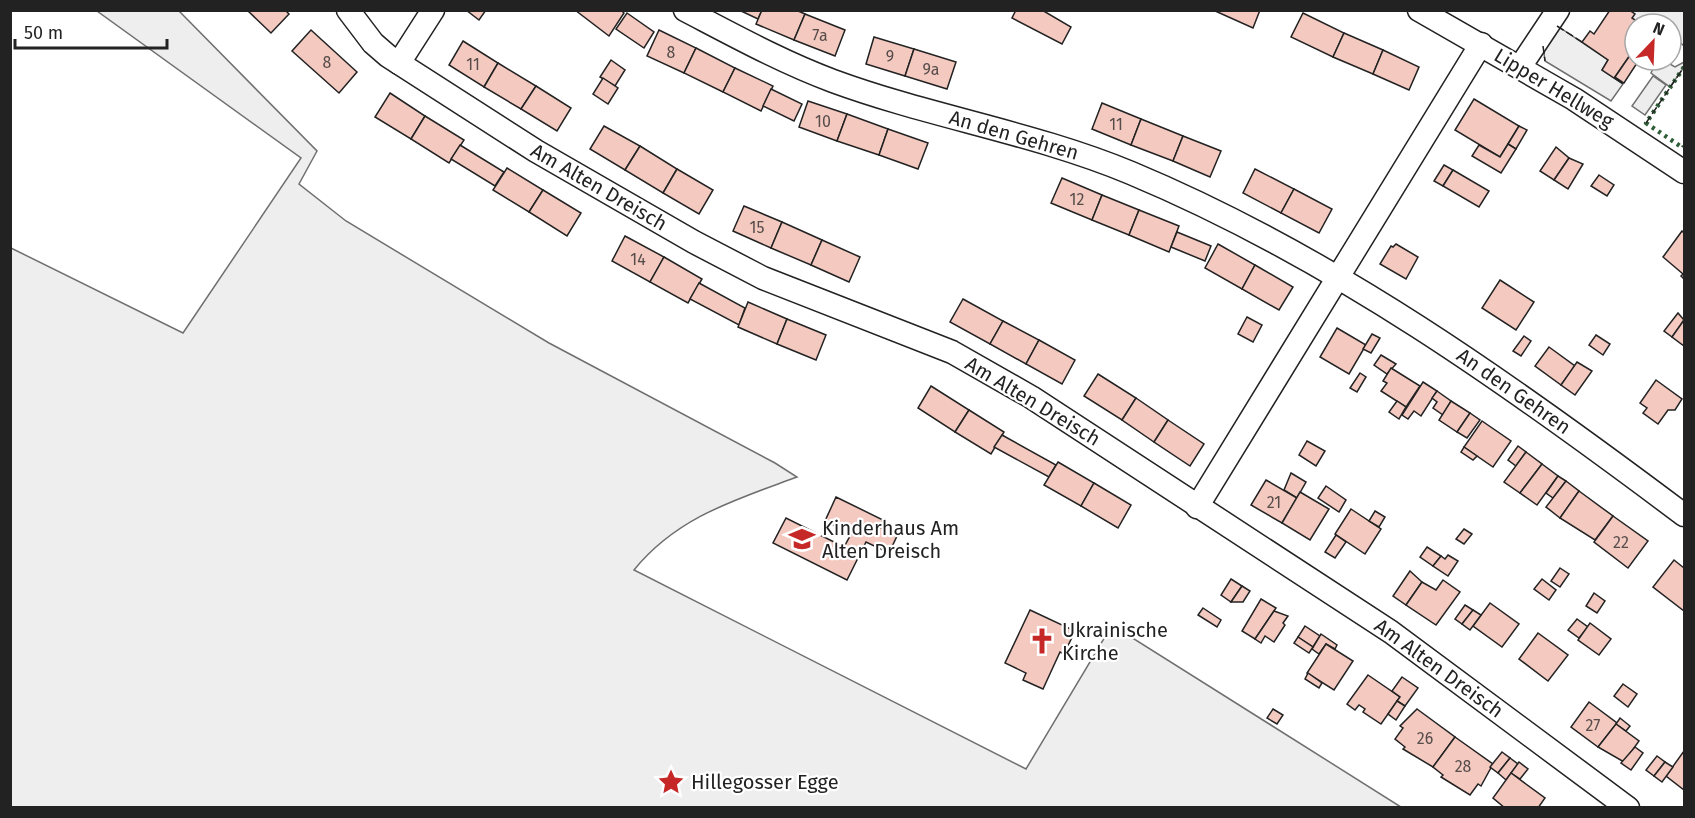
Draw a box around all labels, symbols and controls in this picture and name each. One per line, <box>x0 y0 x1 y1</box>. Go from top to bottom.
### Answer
scale bar <box>15 12 166 50</box>
north arrow <box>1623 12 1683 72</box>
text: N <box>1650 18 1667 39</box>
text: 50 m <box>24 22 63 44</box>
house number: 7a <box>812 26 828 45</box>
house number: 8 <box>667 43 676 62</box>
street label: Lipper Hellweg <box>1490 43 1619 133</box>
house number: 9 <box>886 47 894 66</box>
house number: 8 <box>323 53 332 72</box>
house number: 11 <box>466 55 480 74</box>
house number: 9a <box>923 60 939 79</box>
street label: An den Gehren <box>947 105 1081 165</box>
house number: 10 <box>815 112 831 131</box>
house number: 11 <box>1109 115 1123 134</box>
street label: Am Alten Dreisch <box>527 138 671 236</box>
house number: 12 <box>1070 190 1084 209</box>
house number: 15 <box>750 218 764 237</box>
house number: 14 <box>630 250 646 269</box>
street label: An den Gehren <box>1453 343 1575 439</box>
street label: Am Alten Dreisch <box>961 351 1105 451</box>
house number: 21 <box>1267 493 1281 512</box>
place label: Kinderhaus Am Alten Dreisch <box>822 516 959 563</box>
school or university icon: Kinderhaus Am Alten Dreisch <box>787 524 817 554</box>
house number: 22 <box>1613 533 1629 552</box>
street label: Am Alten Dreisch <box>1370 613 1508 723</box>
place label: Ukrainische Kirche <box>1062 618 1168 665</box>
church icon: Ukrainische Kirche <box>1027 626 1057 656</box>
house number: 27 <box>1586 716 1600 735</box>
house number: 26 <box>1417 729 1433 748</box>
house number: 28 <box>1455 757 1472 776</box>
place icon: Hillegosser Egge <box>656 767 686 797</box>
place label: Hillegosser Egge <box>691 770 839 794</box>

